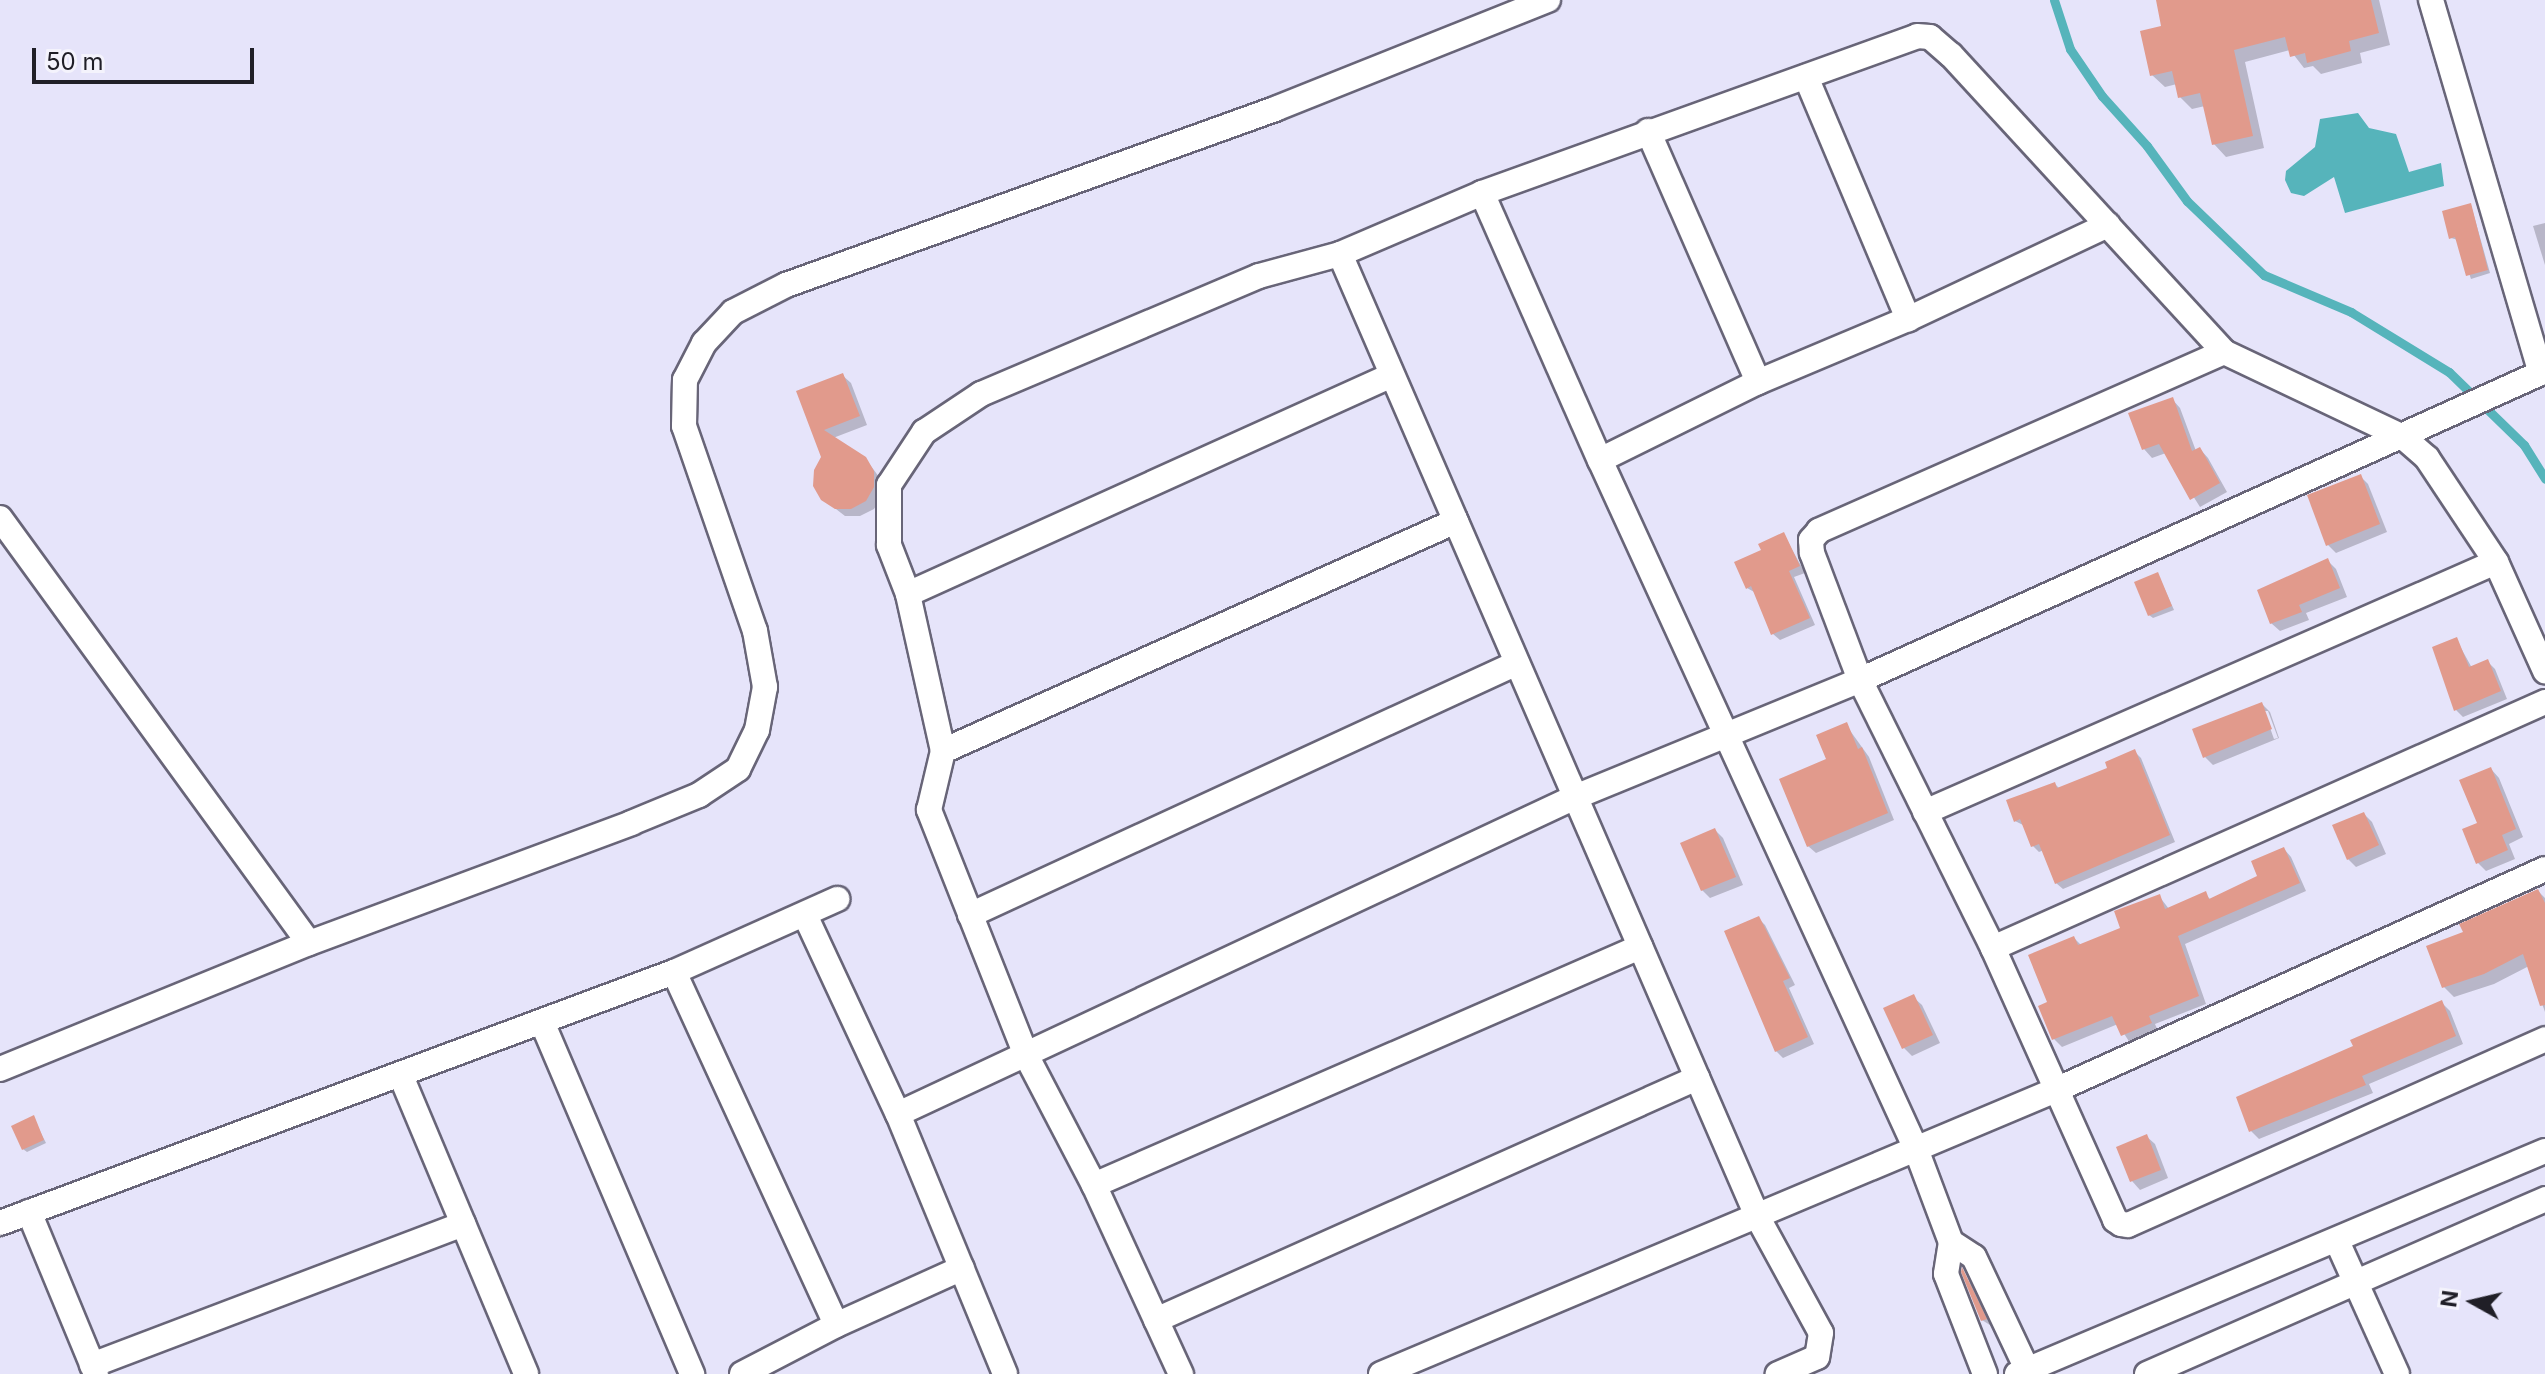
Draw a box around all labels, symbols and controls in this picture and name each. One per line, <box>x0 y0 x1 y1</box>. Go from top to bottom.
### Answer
scale bar <box>36 32 258 82</box>
text: 50 m <box>46 47 104 76</box>
north arrow <box>2433 1262 2513 1342</box>
text: N <box>2435 1289 2463 1309</box>

